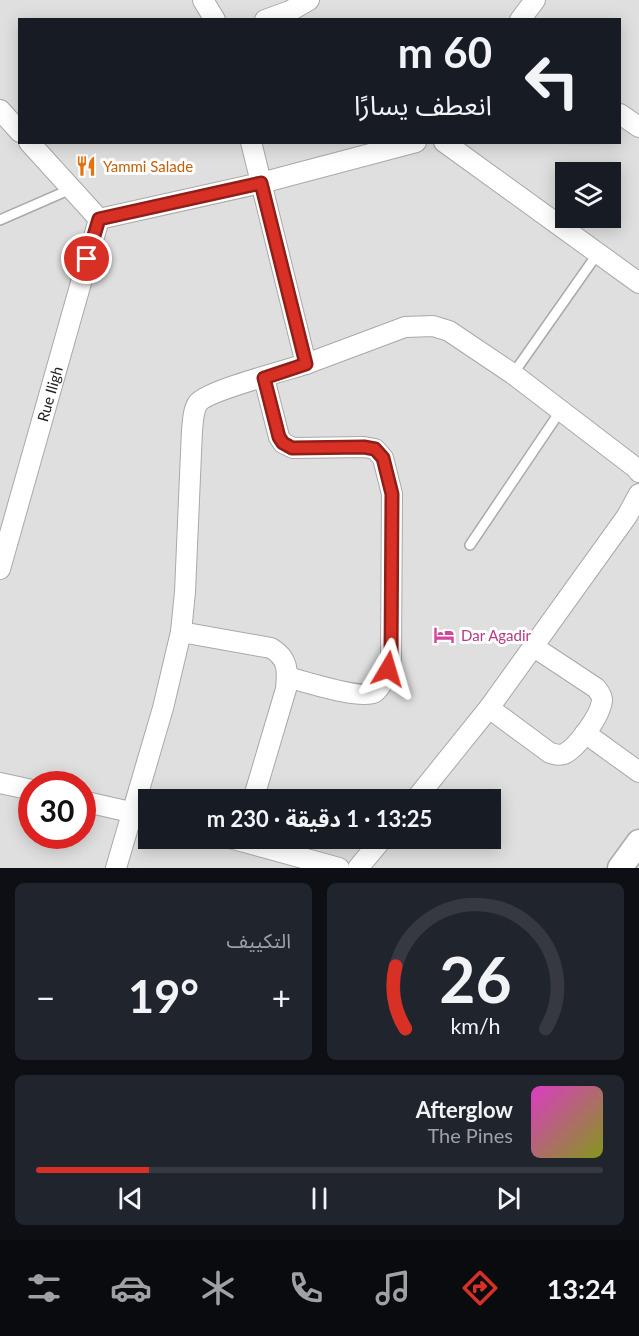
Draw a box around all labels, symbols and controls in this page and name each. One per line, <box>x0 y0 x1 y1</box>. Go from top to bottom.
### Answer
text: 60 m <box>398 27 492 77</box>
icon: left <box>513 42 591 120</box>
text: انعطف يسارًا <box>354 88 492 121</box>
restaurant icon: Yammi Salade <box>74 154 98 178</box>
place label: Yammi Salade <box>103 157 193 175</box>
map controls <box>555 162 621 228</box>
button: layers <box>555 162 621 228</box>
pin <box>61 233 112 284</box>
icon: arrive <box>70 242 103 275</box>
street label: Rue Iligh <box>33 364 66 424</box>
hotel icon: Dar Agadir <box>432 623 456 647</box>
place label: Dar Agadir <box>461 626 532 644</box>
position arrow <box>356 637 420 701</box>
speed limit sign: 30 <box>18 771 96 849</box>
text: 13:25 · 1 دقيقة · 230 m <box>207 805 432 832</box>
text: التكييف <box>227 928 291 952</box>
text: 26 <box>439 941 512 1016</box>
text: 19° <box>128 969 199 1023</box>
text: − <box>36 977 55 1017</box>
text: + <box>272 977 291 1017</box>
text: km/h <box>450 1013 501 1039</box>
text: Afterglow <box>416 1096 513 1123</box>
text: The Pines <box>427 1123 513 1147</box>
icon: previous <box>114 1182 147 1215</box>
icon: pause <box>303 1182 336 1215</box>
icon: next <box>492 1182 525 1215</box>
icon: filters <box>23 1267 65 1309</box>
icon: car <box>110 1267 152 1309</box>
icon: climate <box>197 1267 239 1309</box>
icon: phone <box>285 1267 327 1309</box>
icon: music <box>372 1267 414 1309</box>
icon: directions <box>459 1267 501 1309</box>
text: 13:24 <box>547 1272 616 1305</box>

